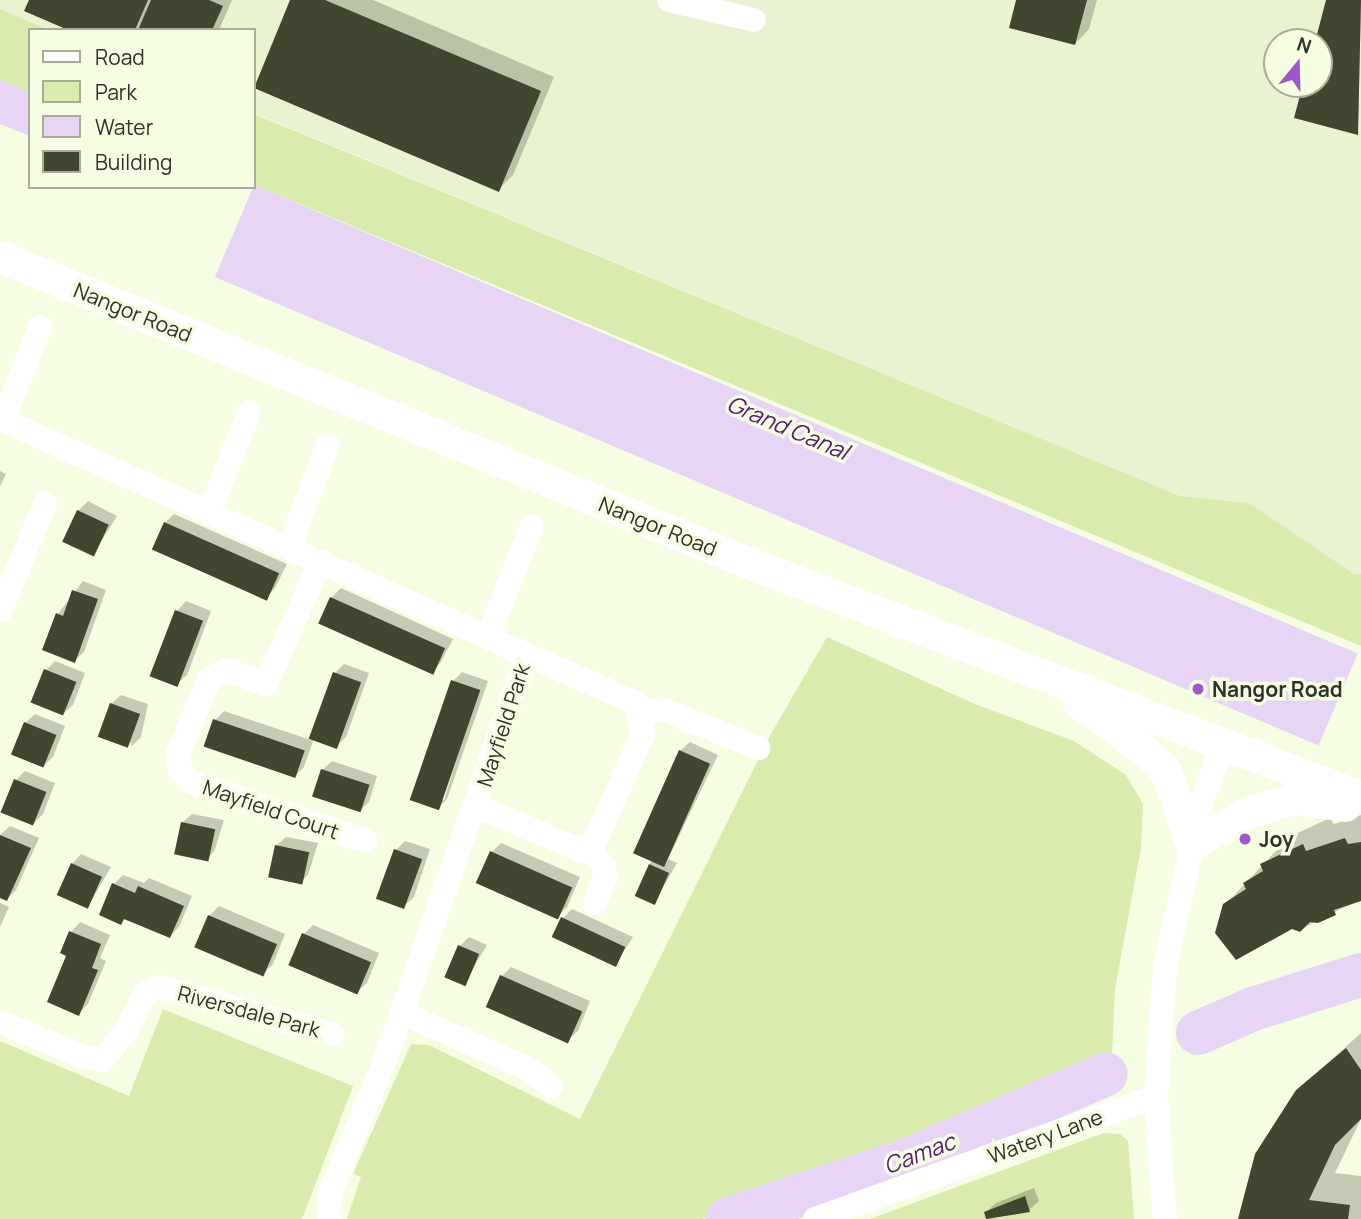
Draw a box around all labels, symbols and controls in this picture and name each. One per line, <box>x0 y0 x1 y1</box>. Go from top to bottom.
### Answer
legend <box>28 28 256 189</box>
north arrow <box>1263 28 1333 98</box>
text: N <box>1293 31 1315 60</box>
text: Road <box>95 43 145 71</box>
text: Park <box>95 78 137 106</box>
text: Water <box>95 113 153 141</box>
text: Building <box>95 148 172 176</box>
street label: Nangor Road <box>70 277 196 347</box>
water label: Grand Canal <box>723 389 853 465</box>
street label: Nangor Road <box>595 491 721 561</box>
street label: Mayfield Park <box>471 660 535 790</box>
place label: Nangor Road <box>1212 676 1343 702</box>
marker: Nangor Road <box>1190 681 1206 697</box>
street label: Mayfield Court <box>200 774 342 844</box>
place label: Joy <box>1259 826 1294 852</box>
marker: Joy <box>1237 831 1253 847</box>
street label: Riversdale Park <box>175 980 323 1042</box>
street label: Watery Lane <box>984 1104 1106 1168</box>
water label: Camac <box>879 1127 959 1179</box>

